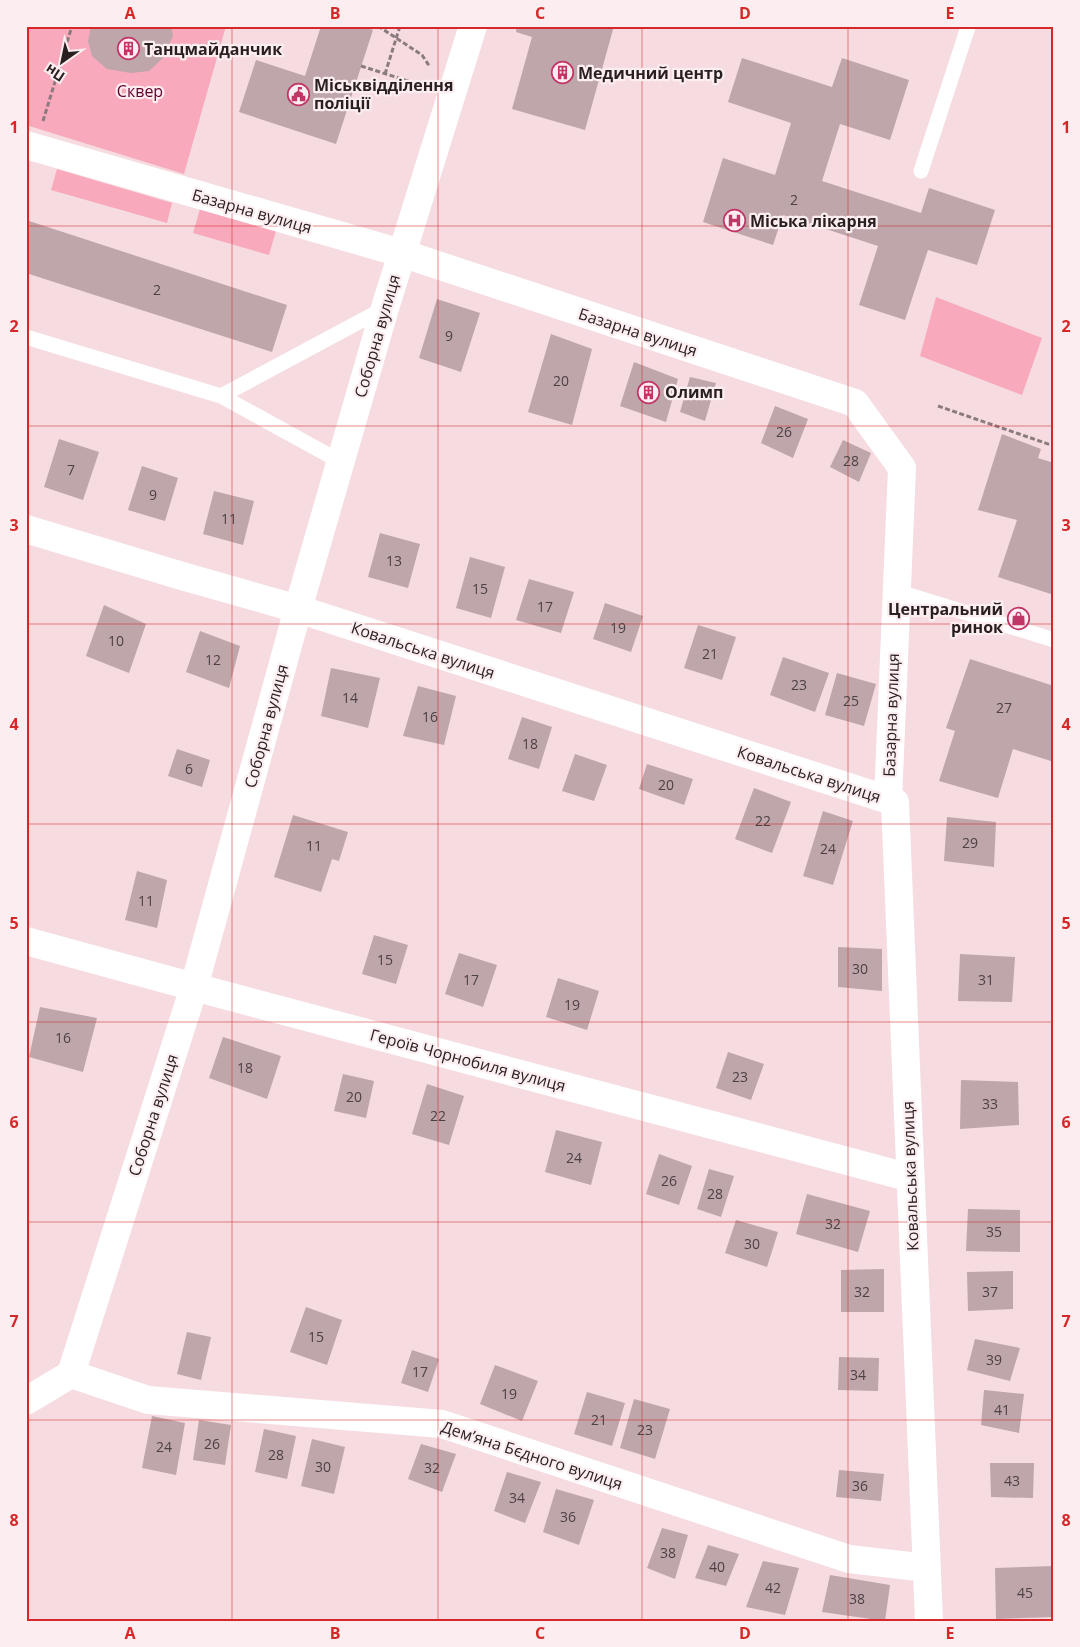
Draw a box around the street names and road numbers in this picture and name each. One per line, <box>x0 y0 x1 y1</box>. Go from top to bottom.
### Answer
street label: Базарна вулиця <box>190 183 314 239</box>
street label: Соборна вулиця <box>349 272 405 400</box>
street label: Базарна вулиця <box>576 302 700 362</box>
street label: Ковальська вулиця <box>348 616 498 684</box>
street label: Базарна вулиця <box>878 653 904 777</box>
street label: Соборна вулиця <box>239 662 293 790</box>
street label: Ковальська вулиця <box>734 740 884 808</box>
street label: Героїв Чорнобиля вулиця <box>368 1023 568 1097</box>
street label: Соборна вулиця <box>123 1051 183 1179</box>
street label: Ковальська вулиця <box>896 1101 924 1251</box>
street label: Дем’яна Бєдного вулиця <box>439 1415 625 1495</box>

